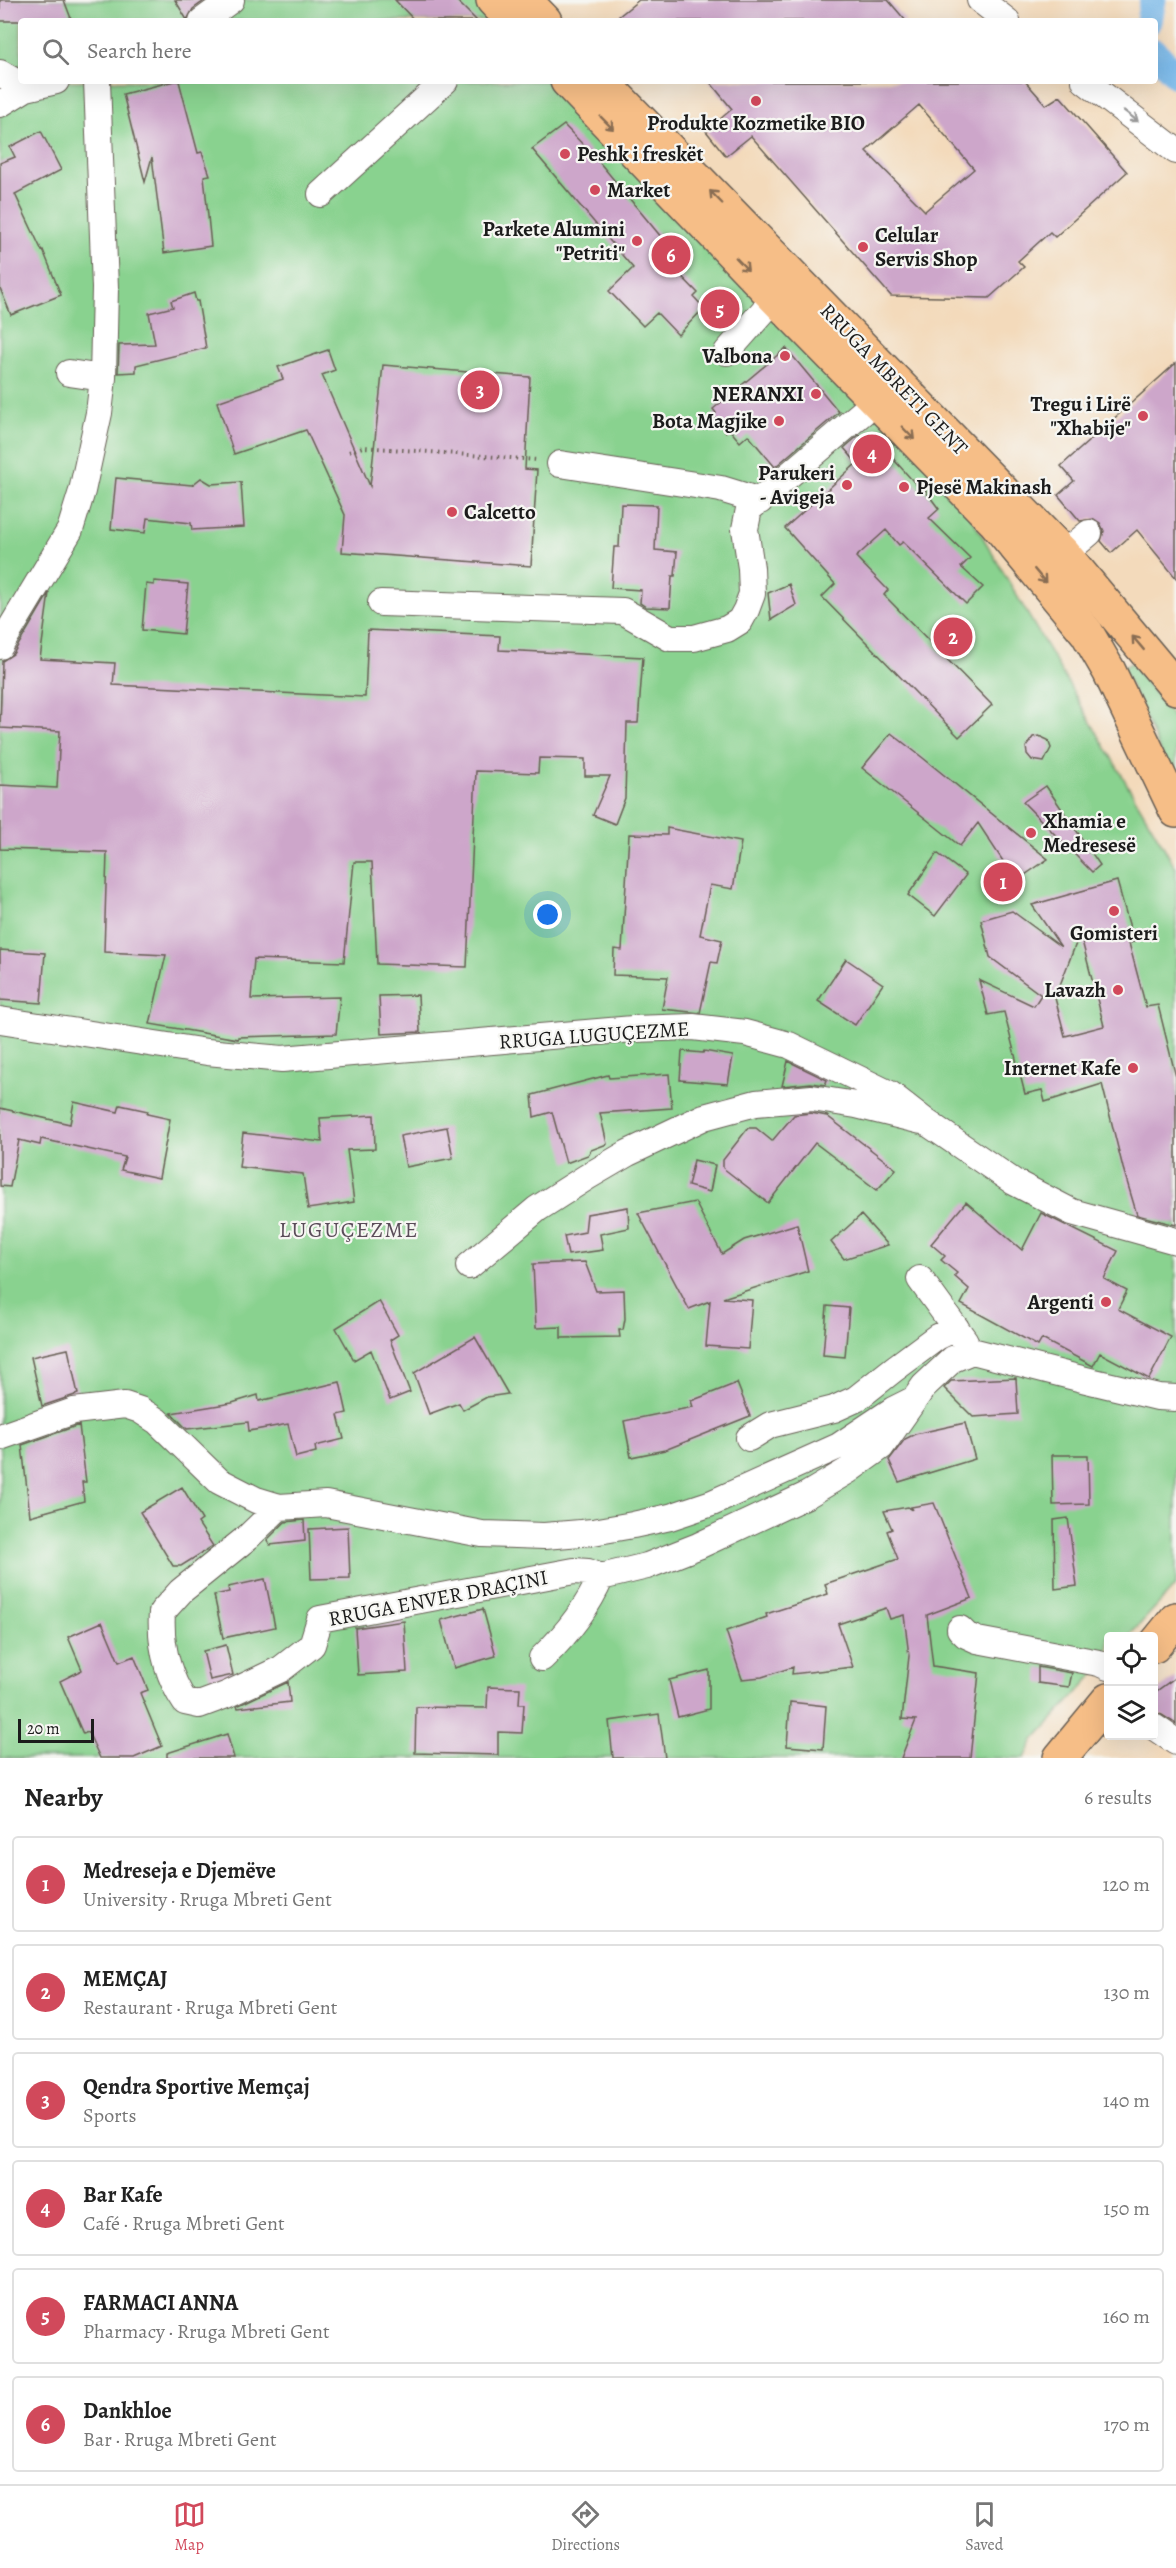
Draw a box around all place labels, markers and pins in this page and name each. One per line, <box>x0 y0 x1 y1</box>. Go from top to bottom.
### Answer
marker: Produkte Kozmetike BIO <box>749 94 763 108</box>
place label: Produkte Kozmetike BIO <box>647 109 865 137</box>
place label: Peshk i freskët <box>577 140 703 168</box>
marker: Peshk i freskët <box>558 147 572 161</box>
place label: Market <box>607 176 670 204</box>
marker: Market <box>588 183 602 197</box>
place label: Parkete Alumini "Petriti" <box>483 215 625 267</box>
place label: Celular Servis Shop <box>875 221 977 273</box>
pin: 6 <box>652 232 690 278</box>
marker: Parkete Alumini "Petriti" <box>630 234 644 248</box>
marker: Celular Servis Shop <box>856 240 870 254</box>
pin: 5 <box>700 286 740 332</box>
place label: Valbona <box>701 342 774 370</box>
marker: Valbona <box>778 349 792 363</box>
pin: 3 <box>460 368 500 412</box>
place label: NERANXI <box>712 380 804 408</box>
marker: NERANXI <box>809 387 823 401</box>
place label: Tregu i Lirë "Xhabije" <box>1030 390 1131 442</box>
place label: Bota Magjike <box>652 407 767 435</box>
marker: Tregu i Lirë "Xhabije" <box>1136 409 1150 423</box>
marker: Bota Magjike <box>772 414 786 428</box>
pin: 4 <box>852 432 892 476</box>
place label: Parukeri - Avigeja <box>758 459 836 511</box>
place label: Pjesë Makinash <box>916 473 1052 501</box>
marker: Parukeri - Avigeja <box>840 478 854 492</box>
marker: Pjesë Makinash <box>897 480 911 494</box>
place label: Calcetto <box>464 498 536 526</box>
marker: Calcetto <box>445 505 459 519</box>
pin: 2 <box>934 614 972 660</box>
place label: Xhamia e Medresesë <box>1043 807 1136 859</box>
marker: Xhamia e Medresesë <box>1024 826 1038 840</box>
pin: 1 <box>984 860 1022 904</box>
marker: Gomisteri <box>1107 904 1121 918</box>
place label: Gomisteri <box>1070 919 1158 947</box>
place label: Lavazh <box>1044 976 1106 1004</box>
marker: Lavazh <box>1111 983 1125 997</box>
place label: Internet Kafe <box>1004 1054 1121 1082</box>
marker: Internet Kafe <box>1126 1061 1140 1075</box>
place label: Argenti <box>1026 1288 1094 1316</box>
marker: Argenti <box>1099 1295 1113 1309</box>

